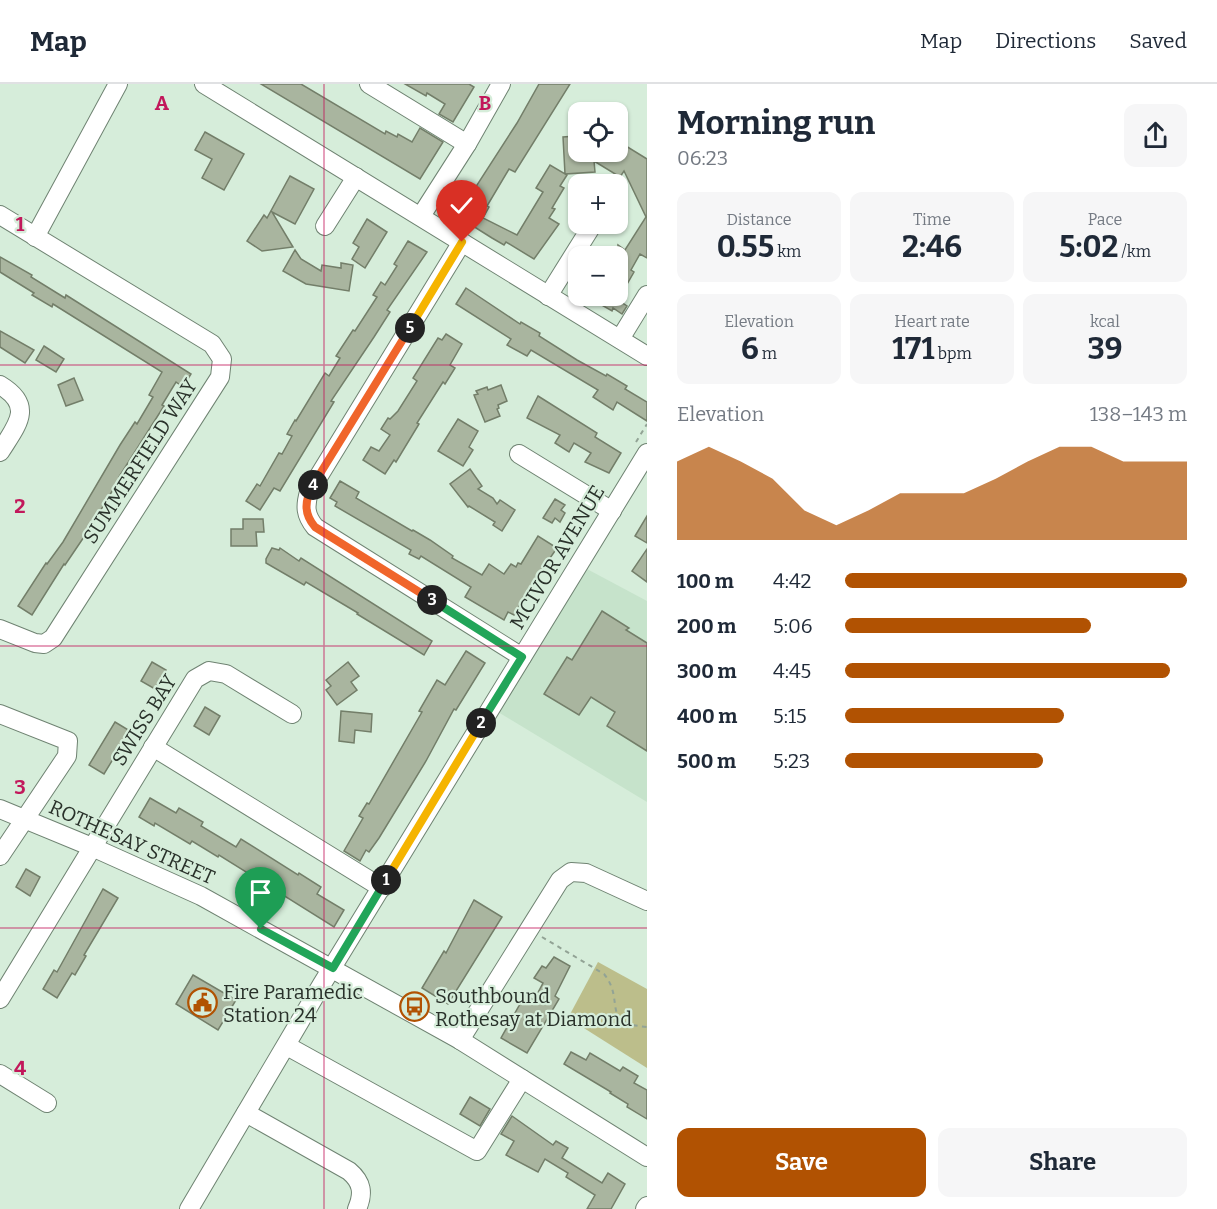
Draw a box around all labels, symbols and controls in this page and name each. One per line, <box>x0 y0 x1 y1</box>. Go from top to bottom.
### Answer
text: Map <box>30 25 87 58</box>
text: Map <box>920 28 962 54</box>
text: Directions <box>995 28 1096 54</box>
text: Saved <box>1129 28 1187 54</box>
text: A <box>155 91 170 115</box>
text: B <box>479 91 492 115</box>
map controls <box>568 102 628 306</box>
button: locate <box>568 102 628 162</box>
text: Morning run <box>677 103 875 143</box>
button: share <box>1124 104 1187 167</box>
text: 06:23 <box>677 146 728 170</box>
button: + <box>568 174 628 234</box>
pin <box>436 180 487 242</box>
icon: check <box>445 189 478 222</box>
text: Distance <box>727 210 791 229</box>
text: Time <box>913 210 951 229</box>
text: Pace <box>1088 210 1122 229</box>
text: 1 <box>16 212 25 236</box>
text: 0.55 <box>717 229 774 265</box>
text: 2:46 <box>902 229 962 265</box>
text: 5:02 <box>1059 229 1118 265</box>
text: km <box>774 242 801 261</box>
text: /km <box>1118 242 1151 261</box>
button: − <box>568 246 628 306</box>
text: Elevation <box>724 312 794 331</box>
text: Heart rate <box>894 312 970 331</box>
text: kcal <box>1090 312 1120 331</box>
pin: 5 <box>395 313 425 343</box>
text: 5 <box>406 318 414 337</box>
text: 6 <box>741 331 759 367</box>
text: 171 <box>892 331 934 367</box>
text: 39 <box>1087 331 1123 367</box>
text: m <box>759 344 777 363</box>
text: bpm <box>934 344 972 363</box>
street label: SUMMERFIELD WAY <box>78 374 202 548</box>
text: Elevation <box>677 402 764 426</box>
text: 138–143 m <box>1090 402 1187 426</box>
pin: 4 <box>298 470 328 500</box>
text: 4 <box>308 475 318 494</box>
street label: MCIVOR AVENUE <box>505 481 609 633</box>
text: 2 <box>14 494 26 518</box>
text: 100 m <box>677 569 734 593</box>
text: 4:42 <box>773 569 811 593</box>
pin: 3 <box>417 585 447 615</box>
text: 3 <box>427 590 437 609</box>
text: 200 m <box>677 614 736 638</box>
text: 5:06 <box>773 614 812 638</box>
text: 300 m <box>677 659 737 683</box>
text: 4:45 <box>773 659 811 683</box>
street label: SWISS BAY <box>107 670 182 770</box>
text: 400 m <box>677 704 737 728</box>
text: 5:15 <box>773 704 807 728</box>
pin: 2 <box>466 708 496 738</box>
text: 2 <box>476 713 486 732</box>
text: 500 m <box>677 749 736 773</box>
text: 5:23 <box>773 749 810 773</box>
text: 3 <box>14 775 26 799</box>
street label: ROTHESAY STREET <box>45 795 219 889</box>
pin: 1 <box>371 865 401 895</box>
pin <box>235 867 286 929</box>
text: 1 <box>383 870 389 889</box>
icon: arrive <box>244 876 277 909</box>
place label: Fire Paramedic Station 24 <box>223 980 363 1027</box>
place label: Southbound Rothesay at Diamond <box>435 984 632 1031</box>
public building icon: Fire Paramedic Station 24 <box>186 987 218 1019</box>
bus stop icon: Southbound Rothesay at Diamond <box>398 991 430 1023</box>
text: 4 <box>14 1056 26 1080</box>
button: Save <box>677 1128 926 1197</box>
button: Share <box>938 1128 1187 1197</box>

